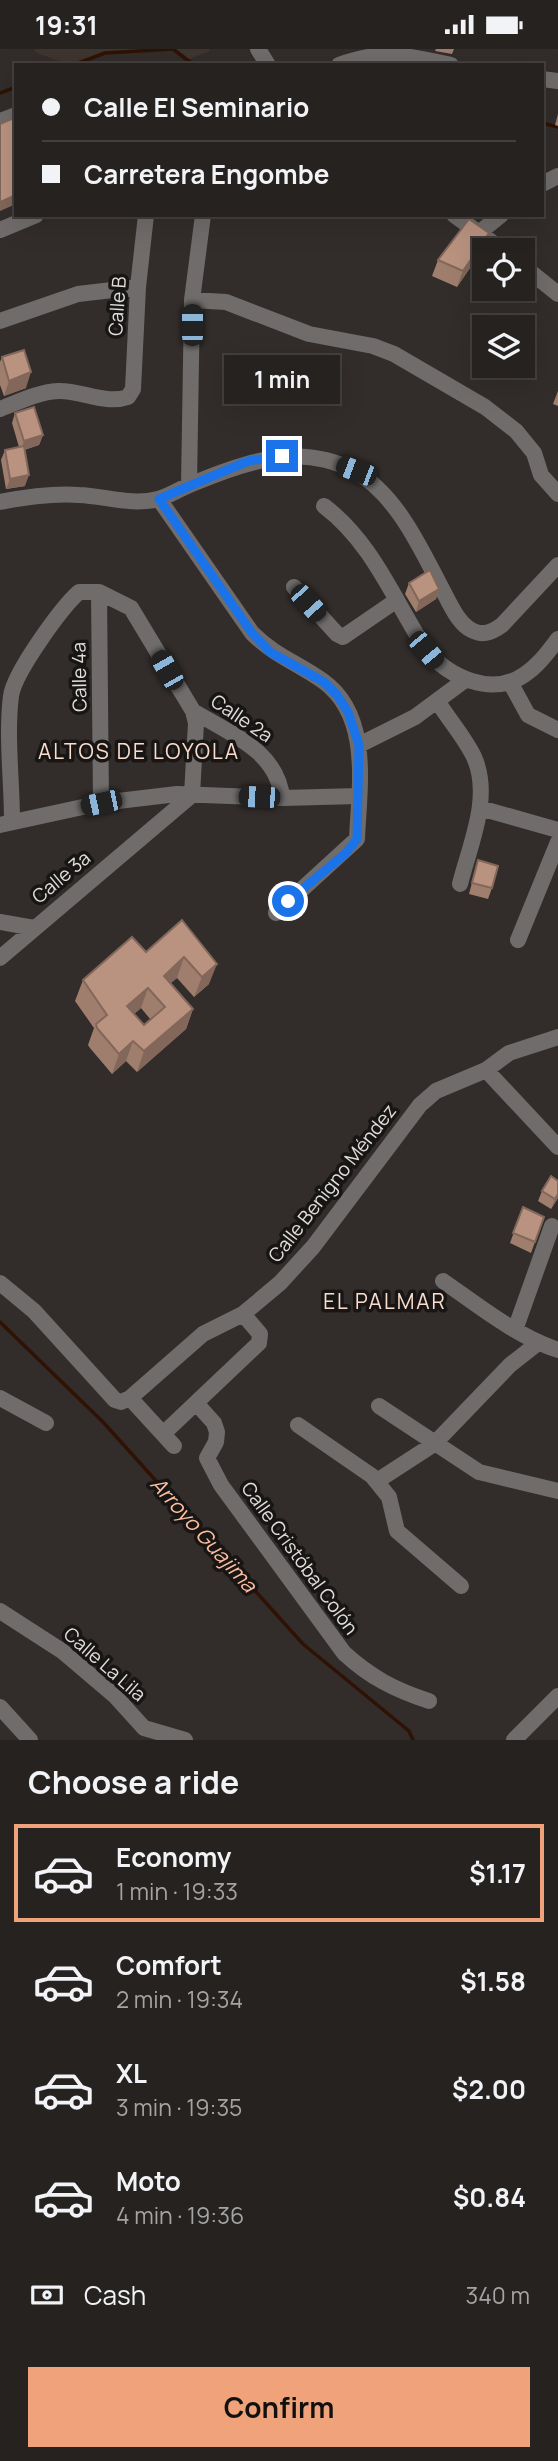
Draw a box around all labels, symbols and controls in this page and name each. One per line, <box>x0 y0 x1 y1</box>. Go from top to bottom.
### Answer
text: 19:31 <box>35 7 98 43</box>
text: Calle El Seminario <box>84 89 309 125</box>
text: Carretera Engombe <box>84 156 329 192</box>
map controls <box>472 238 535 378</box>
button: locate <box>472 238 535 301</box>
street label: Calle B <box>102 275 132 337</box>
car <box>182 304 203 346</box>
button: layers <box>472 315 535 378</box>
callout: 1 min <box>224 355 340 403</box>
text: 1 min <box>254 363 310 395</box>
route end <box>266 440 298 472</box>
car <box>333 454 380 488</box>
car <box>287 580 330 626</box>
car <box>405 627 448 673</box>
street label: Calle 4a <box>65 642 93 712</box>
car <box>148 647 187 693</box>
street label: Calle 2a <box>206 688 278 748</box>
district label: ALTOS DE LOYOLA <box>38 737 240 765</box>
car <box>238 786 281 808</box>
car <box>79 788 124 818</box>
street label: Calle 3a <box>26 845 96 909</box>
route start <box>272 885 304 917</box>
street label: Calle Benigno Méndez <box>262 1099 402 1267</box>
district label: EL PALMAR <box>323 1287 447 1315</box>
water label: Arroyo Guajima <box>145 1470 264 1599</box>
street label: Calle Cristóbal Colón <box>236 1476 364 1640</box>
street label: Calle La Lila <box>58 1621 152 1707</box>
text: Choose a ride <box>28 1760 239 1804</box>
text: Economy <box>116 1839 231 1875</box>
icon: car <box>32 1842 95 1905</box>
text: $1.17 <box>469 1855 526 1891</box>
text: 1 min · 19:33 <box>116 1875 238 1907</box>
text: Comfort <box>116 1947 222 1983</box>
icon: car <box>32 1950 95 2013</box>
text: $1.58 <box>460 1963 526 1999</box>
text: 2 min · 19:34 <box>116 1983 243 2015</box>
text: XL <box>116 2055 147 2091</box>
icon: car <box>32 2058 95 2121</box>
text: $2.00 <box>452 2071 526 2107</box>
text: 3 min · 19:35 <box>116 2091 242 2123</box>
text: Moto <box>116 2163 181 2199</box>
icon: car <box>32 2166 95 2229</box>
text: $0.84 <box>453 2179 526 2215</box>
text: 4 min · 19:36 <box>116 2199 244 2231</box>
icon: cash <box>28 2276 66 2314</box>
text: Cash <box>84 2277 146 2313</box>
text: 340 m <box>466 2279 530 2311</box>
button: Confirm <box>28 2367 530 2447</box>

